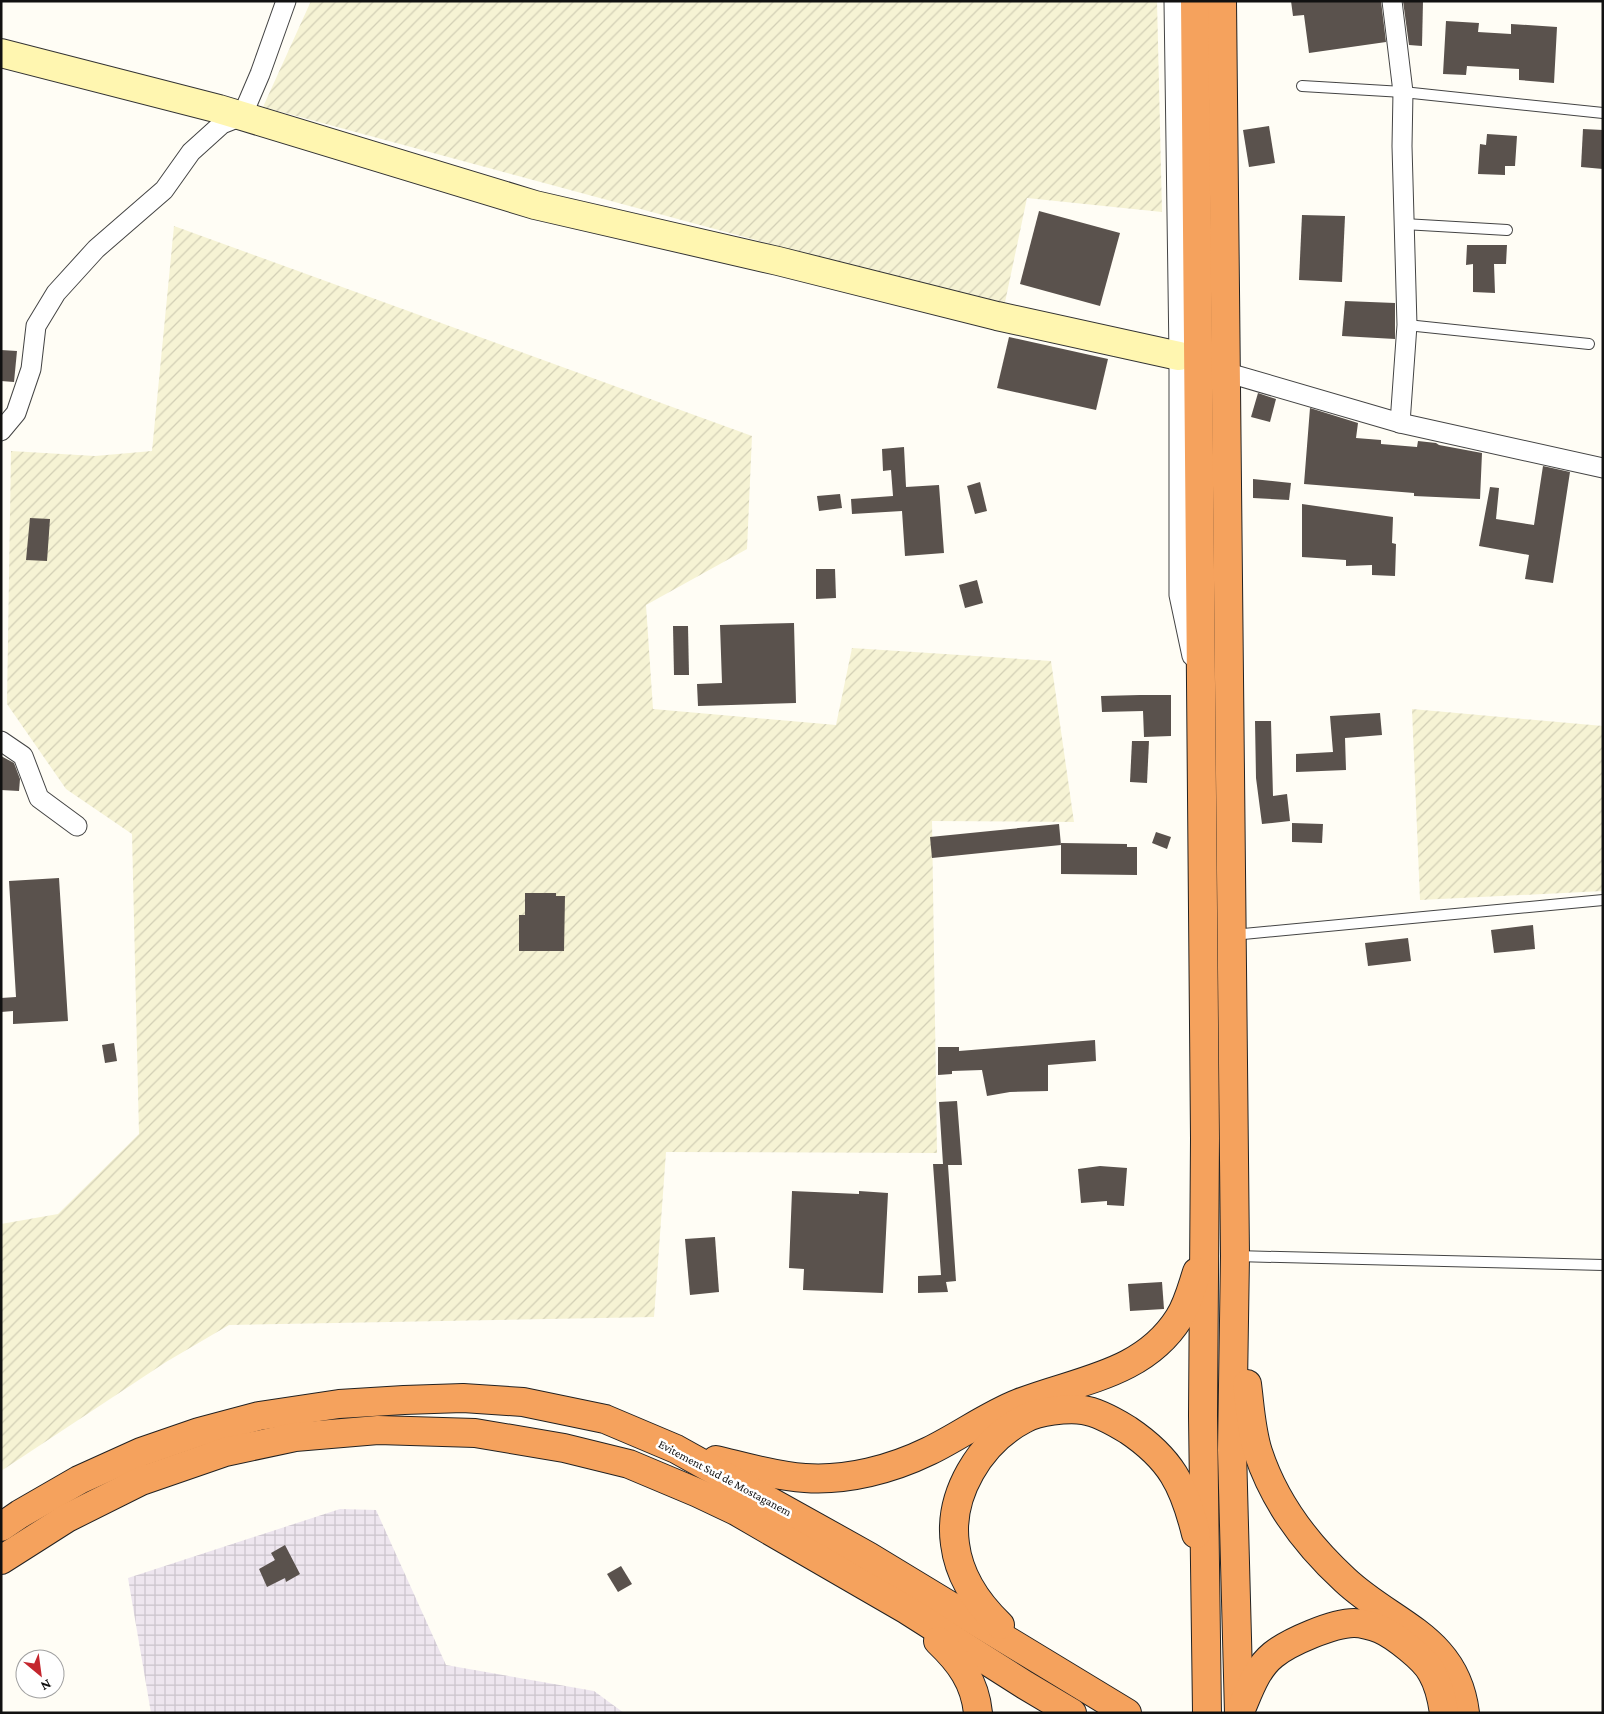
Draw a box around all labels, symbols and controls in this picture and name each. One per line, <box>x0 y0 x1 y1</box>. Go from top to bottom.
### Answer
street label: Evitement Sud de Mostaganem <box>656 1437 794 1519</box>
north arrow <box>15 1649 65 1699</box>
text: N <box>38 1676 54 1695</box>

